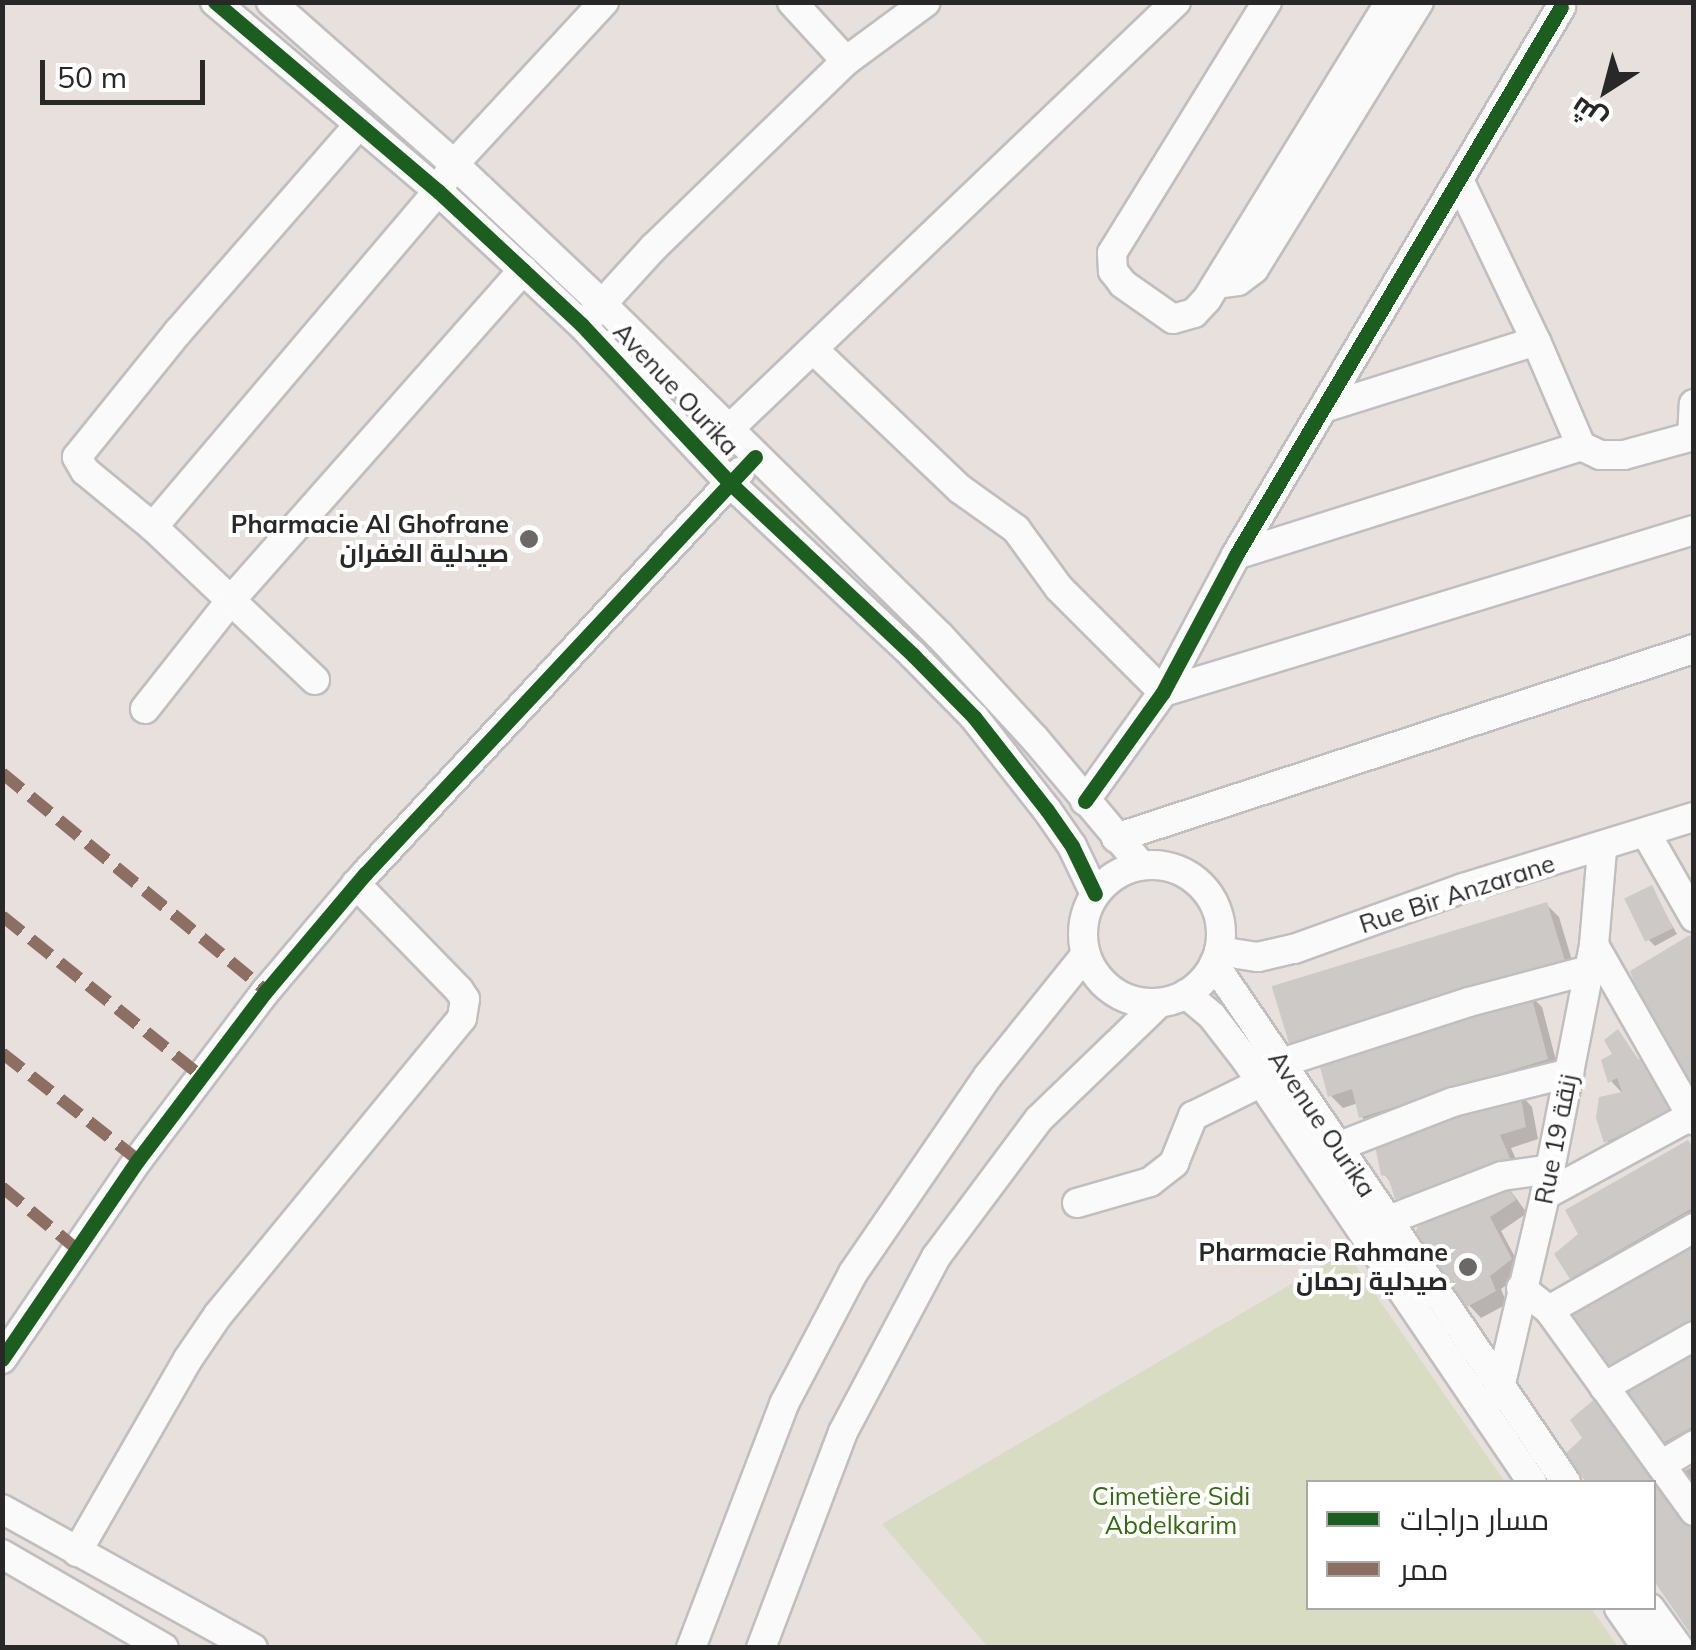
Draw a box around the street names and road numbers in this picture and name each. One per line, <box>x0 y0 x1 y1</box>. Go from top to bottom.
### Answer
street label: Avenue Ourika <box>607 317 745 461</box>
street label: Rue Bir Anzarane <box>1356 848 1558 940</box>
street label: Avenue Ourika <box>1262 1045 1382 1203</box>
street label: Rue 19 زنقة <box>1529 1071 1583 1207</box>

